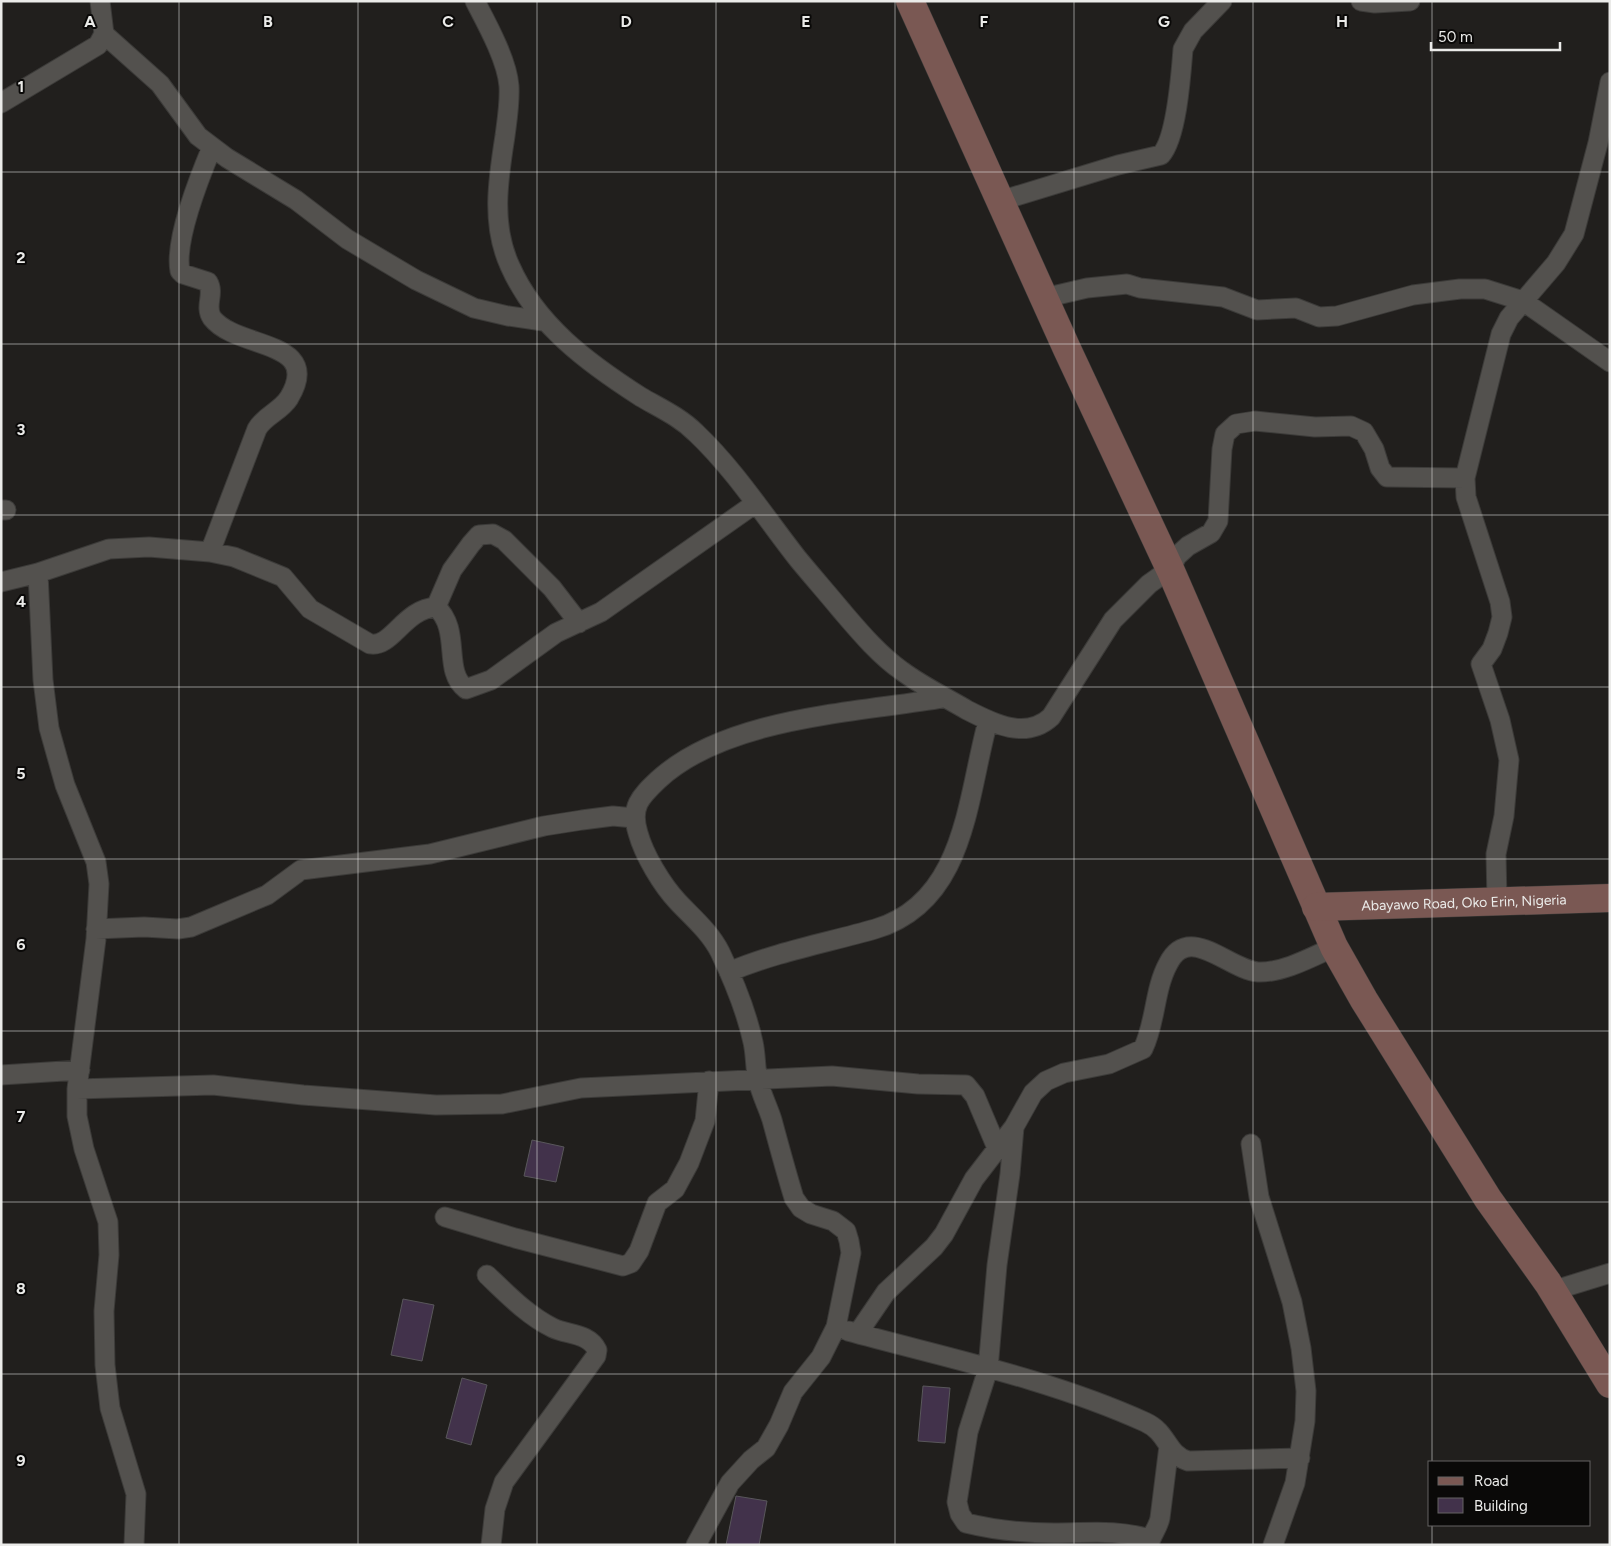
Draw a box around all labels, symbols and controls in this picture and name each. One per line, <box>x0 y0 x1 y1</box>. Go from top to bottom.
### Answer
text: A <box>84 12 96 31</box>
text: B <box>263 12 273 31</box>
text: C <box>442 12 454 31</box>
text: D <box>620 12 632 31</box>
text: E <box>801 12 811 31</box>
text: F <box>980 12 989 31</box>
text: G <box>1158 12 1170 31</box>
text: H <box>1336 12 1348 31</box>
scale bar <box>1431 20 1560 52</box>
text: 50 m <box>1438 28 1473 46</box>
text: 1 <box>18 77 24 96</box>
text: 2 <box>16 248 26 267</box>
text: 3 <box>17 420 26 439</box>
text: 4 <box>16 592 26 611</box>
text: 5 <box>16 764 26 783</box>
street label: Abayawo Road, Oko Erin, Nigeria <box>1361 891 1567 915</box>
text: 6 <box>16 935 26 954</box>
text: 7 <box>17 1107 26 1126</box>
text: 8 <box>16 1279 26 1298</box>
text: 9 <box>16 1451 26 1470</box>
legend <box>1428 1461 1591 1526</box>
text: Road <box>1474 1472 1509 1490</box>
text: Building <box>1474 1497 1528 1515</box>

